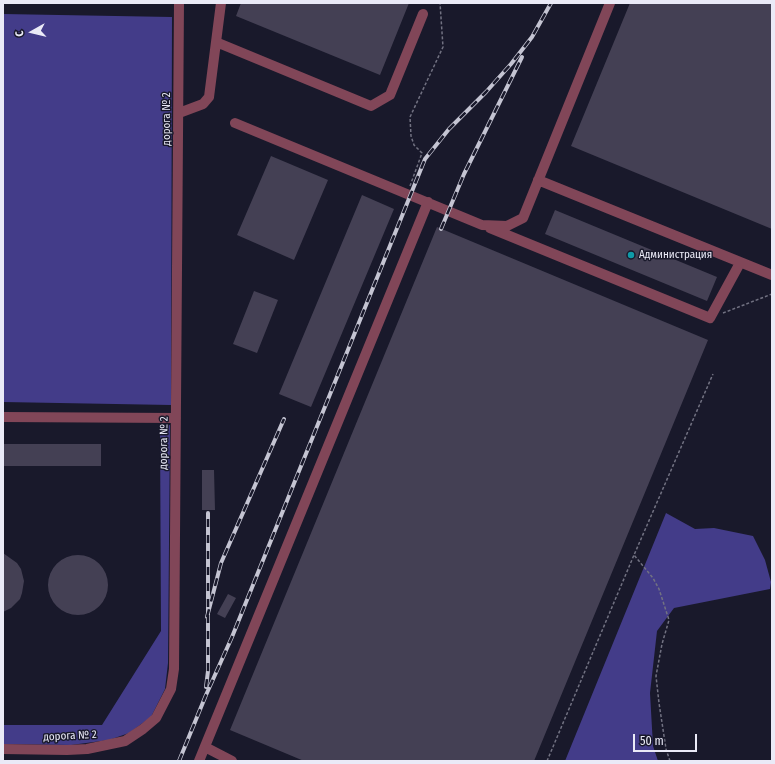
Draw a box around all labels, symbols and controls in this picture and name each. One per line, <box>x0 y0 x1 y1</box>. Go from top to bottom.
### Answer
north arrow <box>12 12 52 52</box>
text: С <box>13 30 26 38</box>
street label: дорога № 2 <box>160 92 174 146</box>
place label: Администрация <box>639 248 712 262</box>
marker: Администрация <box>626 250 636 260</box>
street label: дорога № 2 <box>157 416 171 470</box>
scale bar <box>635 726 699 752</box>
street label: дорога № 2 <box>43 728 97 744</box>
text: 50 m <box>640 734 664 748</box>

